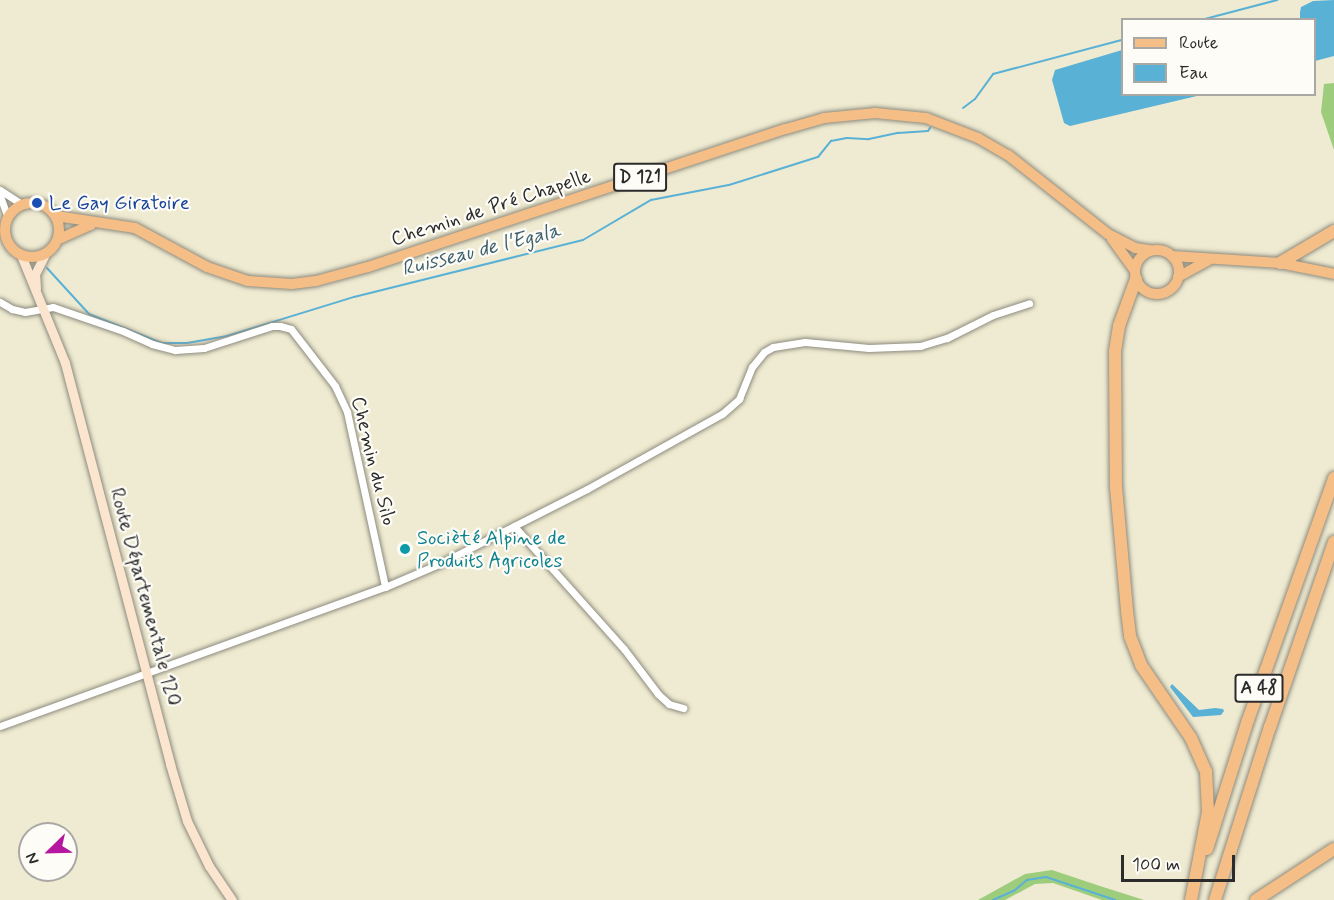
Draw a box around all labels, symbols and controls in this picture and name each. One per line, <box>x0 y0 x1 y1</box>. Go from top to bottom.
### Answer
legend <box>1121 18 1316 96</box>
text: Route <box>1179 31 1218 55</box>
text: Eau <box>1179 61 1208 85</box>
road number: D 121 <box>613 162 667 192</box>
street label: Chemin de Pré Chapelle <box>389 165 593 251</box>
place label: Le Gay Giratoire <box>49 191 187 215</box>
marker: Le Gay Giratoire <box>30 196 44 210</box>
water label: Ruisseau de l'Egala <box>399 218 563 282</box>
street label: Chemin du Silo <box>346 396 400 526</box>
street label: Route Départementale 120 <box>104 486 186 708</box>
place label: Socièté Alpine de Produits Agricoles <box>417 526 566 573</box>
marker: Socièté Alpine de Produits Agricoles <box>398 542 412 556</box>
road number: A 48 <box>1234 673 1284 703</box>
north arrow <box>18 822 78 882</box>
scale bar <box>1124 843 1238 881</box>
text: N <box>21 849 45 867</box>
text: 100 m <box>1132 853 1180 877</box>

